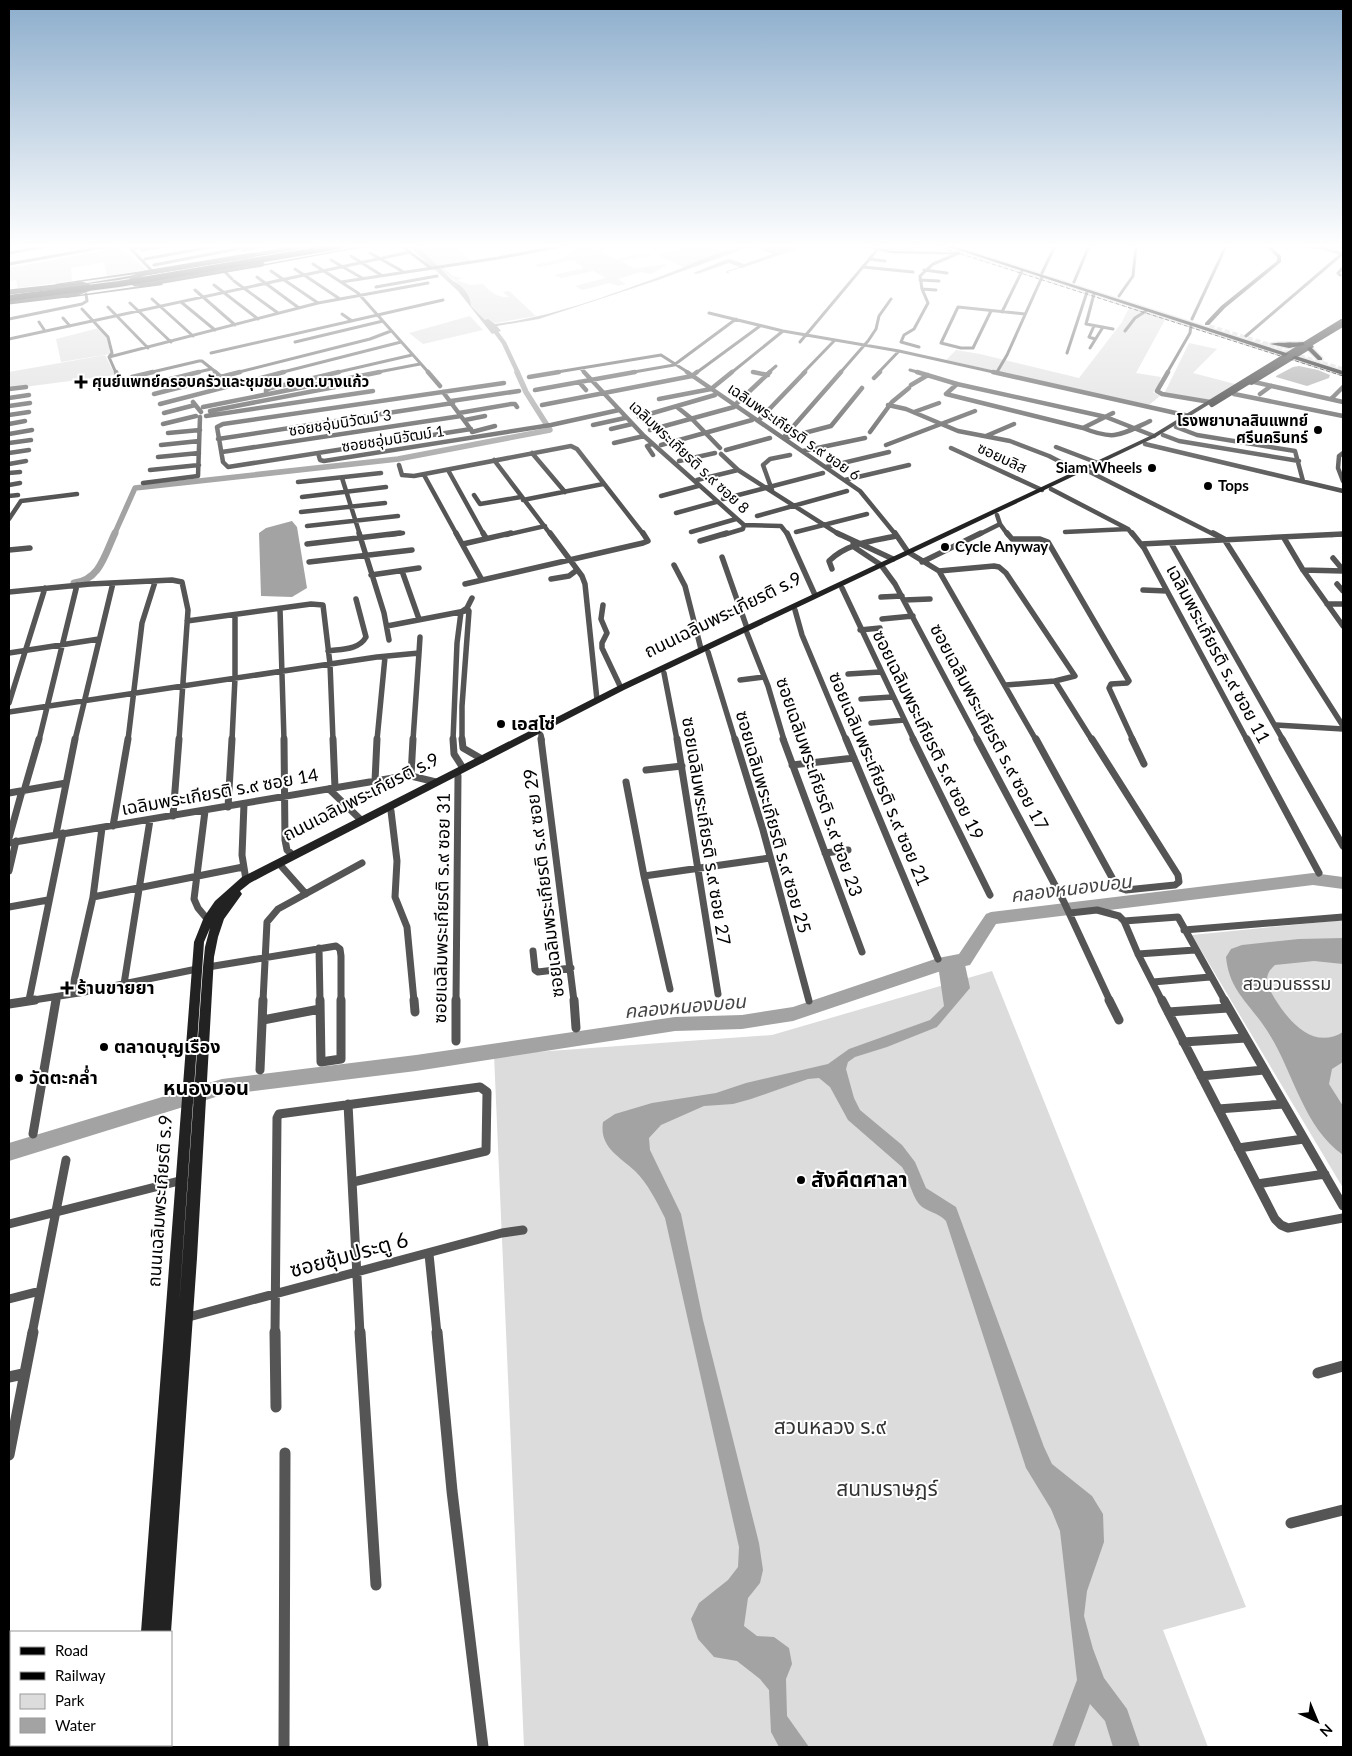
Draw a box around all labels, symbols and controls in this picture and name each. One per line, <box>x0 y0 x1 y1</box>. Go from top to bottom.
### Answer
place label: ศุนย์แพทย์ครอบครัวและชุมชน อบต.บางแก้ว <box>92 372 369 391</box>
marker: ศุนย์แพทย์ครอบครัวและชุมชน อบต.บางแก้ว <box>74 375 88 389</box>
street label: เฉลิมพระเกียรติ ร.๙ ซอย 6 <box>725 379 865 484</box>
street label: เฉลิมพระเกียรติ ร.๙ ซอย 8 <box>626 396 753 517</box>
street label: ซอยชอุ่มนิวัฒม์ 3 <box>287 405 393 440</box>
place label: โรงพยาบาลสินแพทย์ ศรีนครินทร์ <box>1177 411 1308 446</box>
street label: ซอยชอุ่มนิวัฒม์ 1 <box>340 421 446 456</box>
marker: โรงพยาบาลสินแพทย์ ศรีนครินทร์ <box>1312 424 1324 436</box>
street label: ซอยบลิส <box>975 438 1030 476</box>
place label: Siam Wheels <box>1056 458 1142 476</box>
marker: Siam Wheels <box>1146 462 1158 474</box>
place label: Tops <box>1218 476 1249 494</box>
marker: Tops <box>1202 480 1214 492</box>
place label: Cycle Anyway <box>955 537 1048 555</box>
marker: Cycle Anyway <box>939 541 951 553</box>
street label: เฉลิมพระเกียรติ ร.๙ ซอย 11 <box>1162 560 1275 747</box>
street label: ถนนเฉลิมพระเกียรติ ร.9 <box>640 566 805 662</box>
street label: ซอยเฉลิมพระเกียรติ ร.๙ ซอย 17 <box>926 620 1054 834</box>
street label: ซอยเฉลิมพระเกียรติ ร.๙ ซอย 19 <box>868 626 989 843</box>
street label: ซอยเฉลิมพระเกียรติ ร.๙ ซอย 21 <box>825 668 935 889</box>
street label: ซอยเฉลิมพระเกียรติ ร.๙ ซอย 23 <box>772 674 868 899</box>
street label: ซอยเฉลิมพระเกียรติ ร.๙ ซอย 25 <box>732 708 816 936</box>
place label: เอสโซ่ <box>511 712 555 734</box>
street label: ซอยเฉลิมพระเกียรติ ร.๙ ซอย 27 <box>678 715 736 946</box>
marker: เอสโซ่ <box>495 718 507 730</box>
street label: ถนนเฉลิมพระเกียรติ ร.9 <box>279 747 442 845</box>
street label: เฉลิมพระเกียรติ ร.๙ ซอย 14 <box>120 763 320 819</box>
street label: ซอยเฉลิมพระเกียรติ ร.๙ ซอย 29 <box>518 767 568 999</box>
street label: ซอยเฉลิมพระเกียรติ ร.๙ ซอย 31 <box>428 793 454 1023</box>
water label: คลองหนองบอน <box>1009 869 1134 906</box>
park label: สวนวนธรรม <box>1243 972 1331 994</box>
place label: ร้านขายยา <box>77 976 155 998</box>
marker: ร้านขายยา <box>61 982 73 994</box>
water label: คลองหนองบอน <box>623 989 748 1022</box>
place label: ตลาดบุญเรือง <box>114 1035 220 1058</box>
marker: ตลาดบุญเรือง <box>98 1041 110 1053</box>
place label: วัดตะกล่ำ <box>29 1065 98 1088</box>
marker: วัดตะกล่ำ <box>13 1072 25 1084</box>
district label: หนองบอน <box>163 1075 249 1099</box>
street label: ถนนเฉลิมพระเกียรติ ร.9 <box>142 1114 176 1288</box>
place label: สังคีตศาลา <box>811 1166 908 1191</box>
marker: สังคีตศาลา <box>795 1174 807 1186</box>
street label: ซอยซุ้มประตู 6 <box>287 1226 411 1283</box>
park label: สวนหลวง ร.๙ <box>774 1413 887 1438</box>
park label: สนามราษฎร์ <box>836 1475 939 1500</box>
legend <box>10 1631 172 1746</box>
text: Road <box>55 1641 88 1659</box>
text: Railway <box>55 1666 106 1684</box>
text: Park <box>55 1691 85 1709</box>
north arrow <box>1292 1696 1342 1746</box>
text: Water <box>55 1716 96 1734</box>
text: N <box>1317 1721 1336 1741</box>

